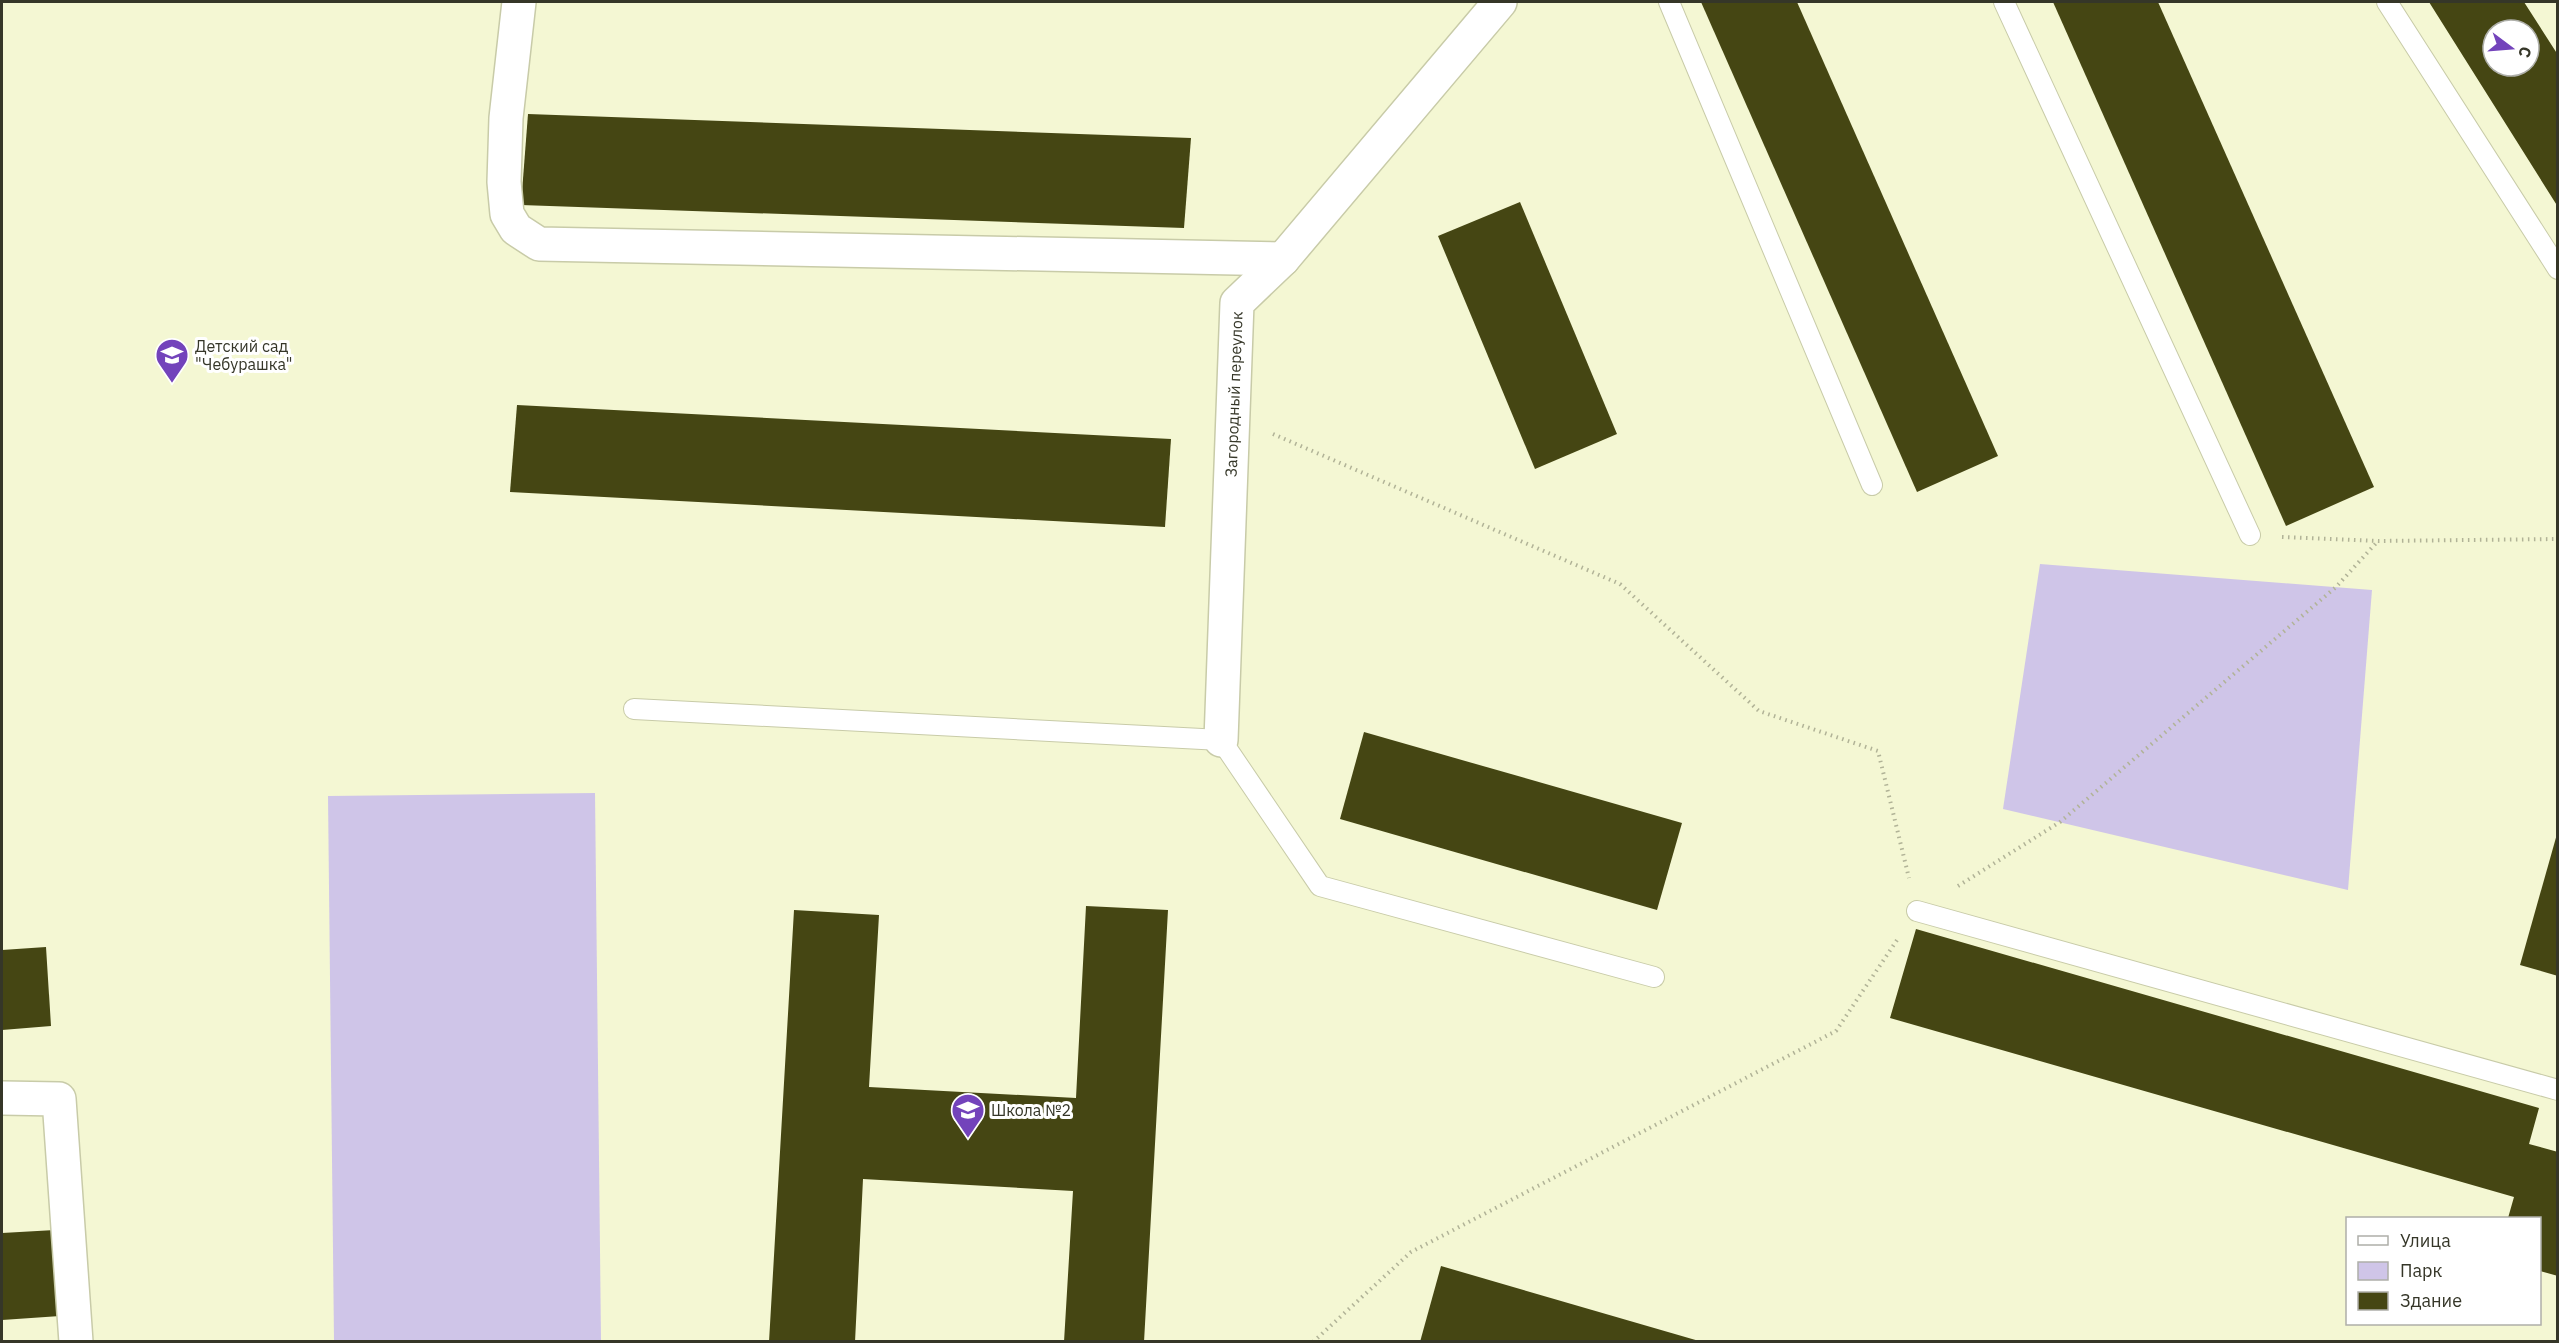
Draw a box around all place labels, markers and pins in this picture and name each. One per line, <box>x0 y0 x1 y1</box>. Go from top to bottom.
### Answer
place label: Детский сад "Чебурашка" <box>195 336 292 374</box>
school or university icon: Детский сад "Чебурашка" <box>154 337 190 384</box>
school or university icon: Школа №2 <box>950 1092 986 1139</box>
place label: Школа №2 <box>991 1100 1071 1120</box>

